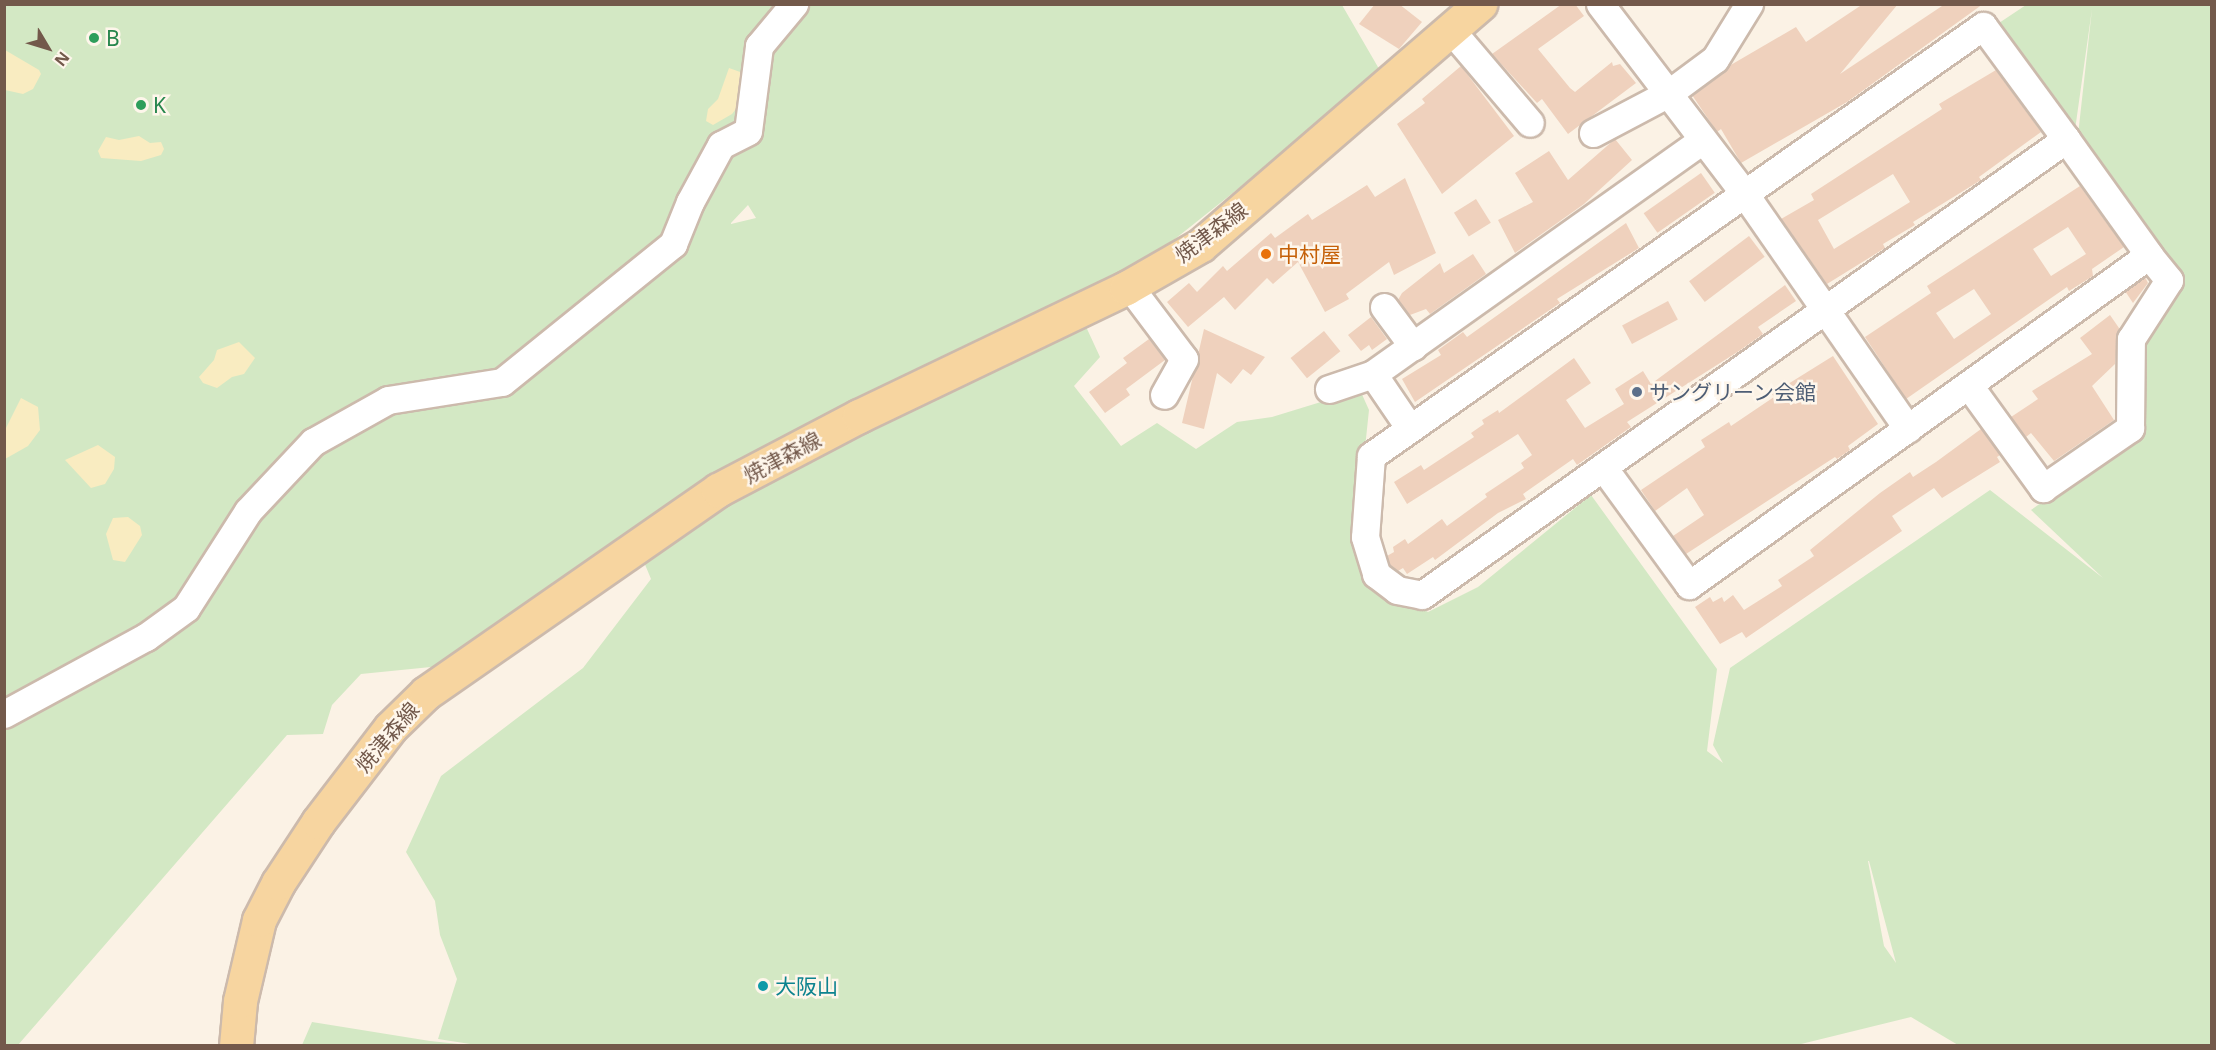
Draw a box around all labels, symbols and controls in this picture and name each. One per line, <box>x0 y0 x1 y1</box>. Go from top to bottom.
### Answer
north arrow <box>18 18 78 78</box>
place label: B <box>106 25 120 51</box>
marker: B <box>87 31 101 45</box>
text: N <box>50 47 75 71</box>
place label: K <box>153 92 166 118</box>
marker: K <box>134 98 148 112</box>
street label: 焼津森線 <box>1170 197 1252 267</box>
place label: 中村屋 <box>1278 241 1341 267</box>
marker: 中村屋 <box>1259 247 1273 261</box>
place label: サングリーン会館 <box>1649 379 1817 405</box>
marker: サングリーン会館 <box>1630 385 1644 399</box>
street label: 焼津森線 <box>739 426 825 488</box>
street label: 焼津森線 <box>350 697 424 777</box>
place label: 大阪山 <box>775 973 838 999</box>
marker: 大阪山 <box>756 979 770 993</box>

